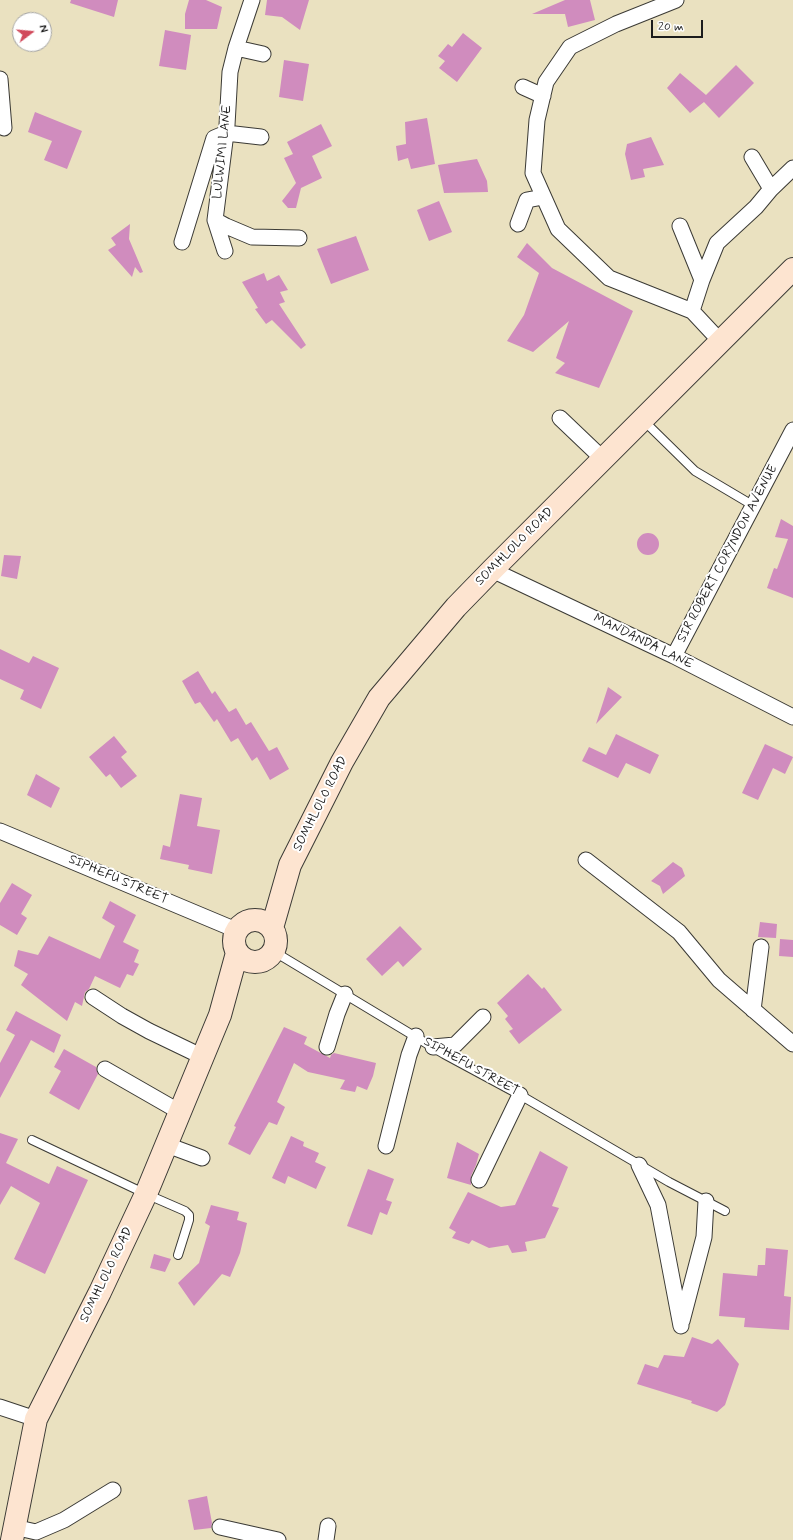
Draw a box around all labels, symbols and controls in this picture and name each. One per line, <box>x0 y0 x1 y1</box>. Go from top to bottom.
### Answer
north arrow <box>12 12 52 52</box>
scale bar <box>653 12 705 38</box>
text: 20 m <box>658 19 684 35</box>
text: N <box>35 24 50 34</box>
street label: LULWIMI LANE <box>210 104 236 200</box>
street label: SIR ROBERT CORYNDON AVENUE <box>674 463 782 645</box>
street label: SOMHLOLO ROAD <box>473 505 557 589</box>
street label: MANDANDA LANE <box>591 611 695 673</box>
street label: SOMHLOLO ROAD <box>290 754 352 854</box>
street label: SIPHEFU STREET <box>66 852 170 908</box>
street label: SIPHEFU STREET <box>421 1034 521 1100</box>
street label: SOMHLOLO ROAD <box>77 1225 137 1325</box>

